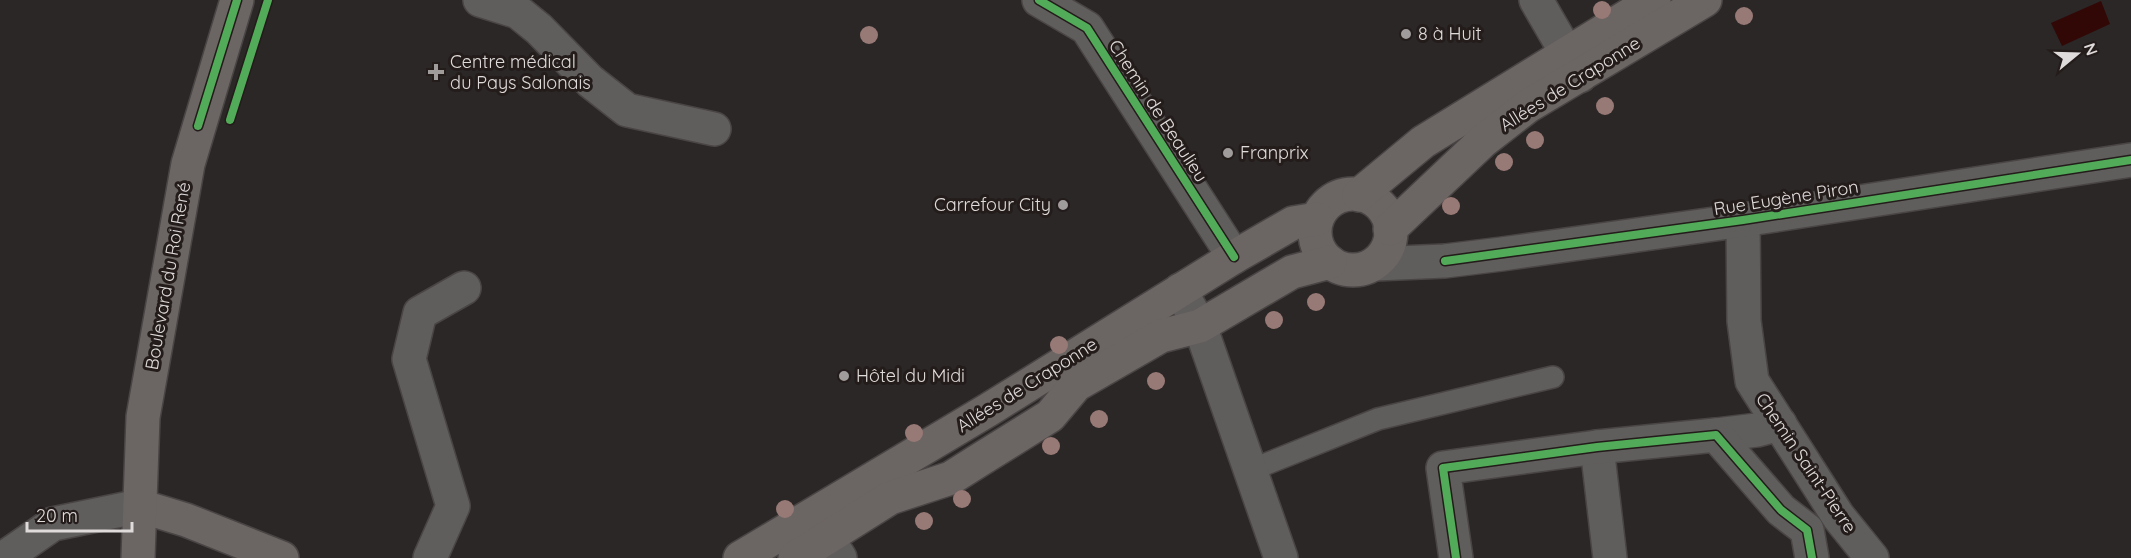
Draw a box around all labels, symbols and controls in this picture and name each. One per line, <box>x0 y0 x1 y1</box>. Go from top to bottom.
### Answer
place label: 8 à Huit <box>1418 22 1482 45</box>
north arrow <box>2047 24 2107 84</box>
marker: 8 à Huit <box>1399 27 1413 41</box>
street label: Allées de Craponne <box>1495 31 1644 136</box>
street label: Chemin de Beaulieu <box>1104 35 1213 186</box>
text: N <box>2080 40 2103 58</box>
place label: Centre médical du Pays Salonais <box>450 50 591 94</box>
marker: Centre médical du Pays Salonais <box>427 63 445 81</box>
place label: Franprix <box>1240 141 1309 164</box>
marker: Franprix <box>1221 146 1235 160</box>
street label: Rue Eugène Piron <box>1712 175 1860 220</box>
street label: Boulevard du Roi René <box>140 180 195 372</box>
place label: Carrefour City <box>934 193 1051 216</box>
marker: Carrefour City <box>1056 198 1070 212</box>
street label: Allées de Craponne <box>952 332 1101 437</box>
place label: Hôtel du Midi <box>856 364 965 387</box>
marker: Hôtel du Midi <box>837 369 851 383</box>
street label: Chemin Saint-Pierre <box>1751 388 1862 537</box>
scale bar <box>27 495 132 533</box>
text: 20 m <box>36 504 78 527</box>

